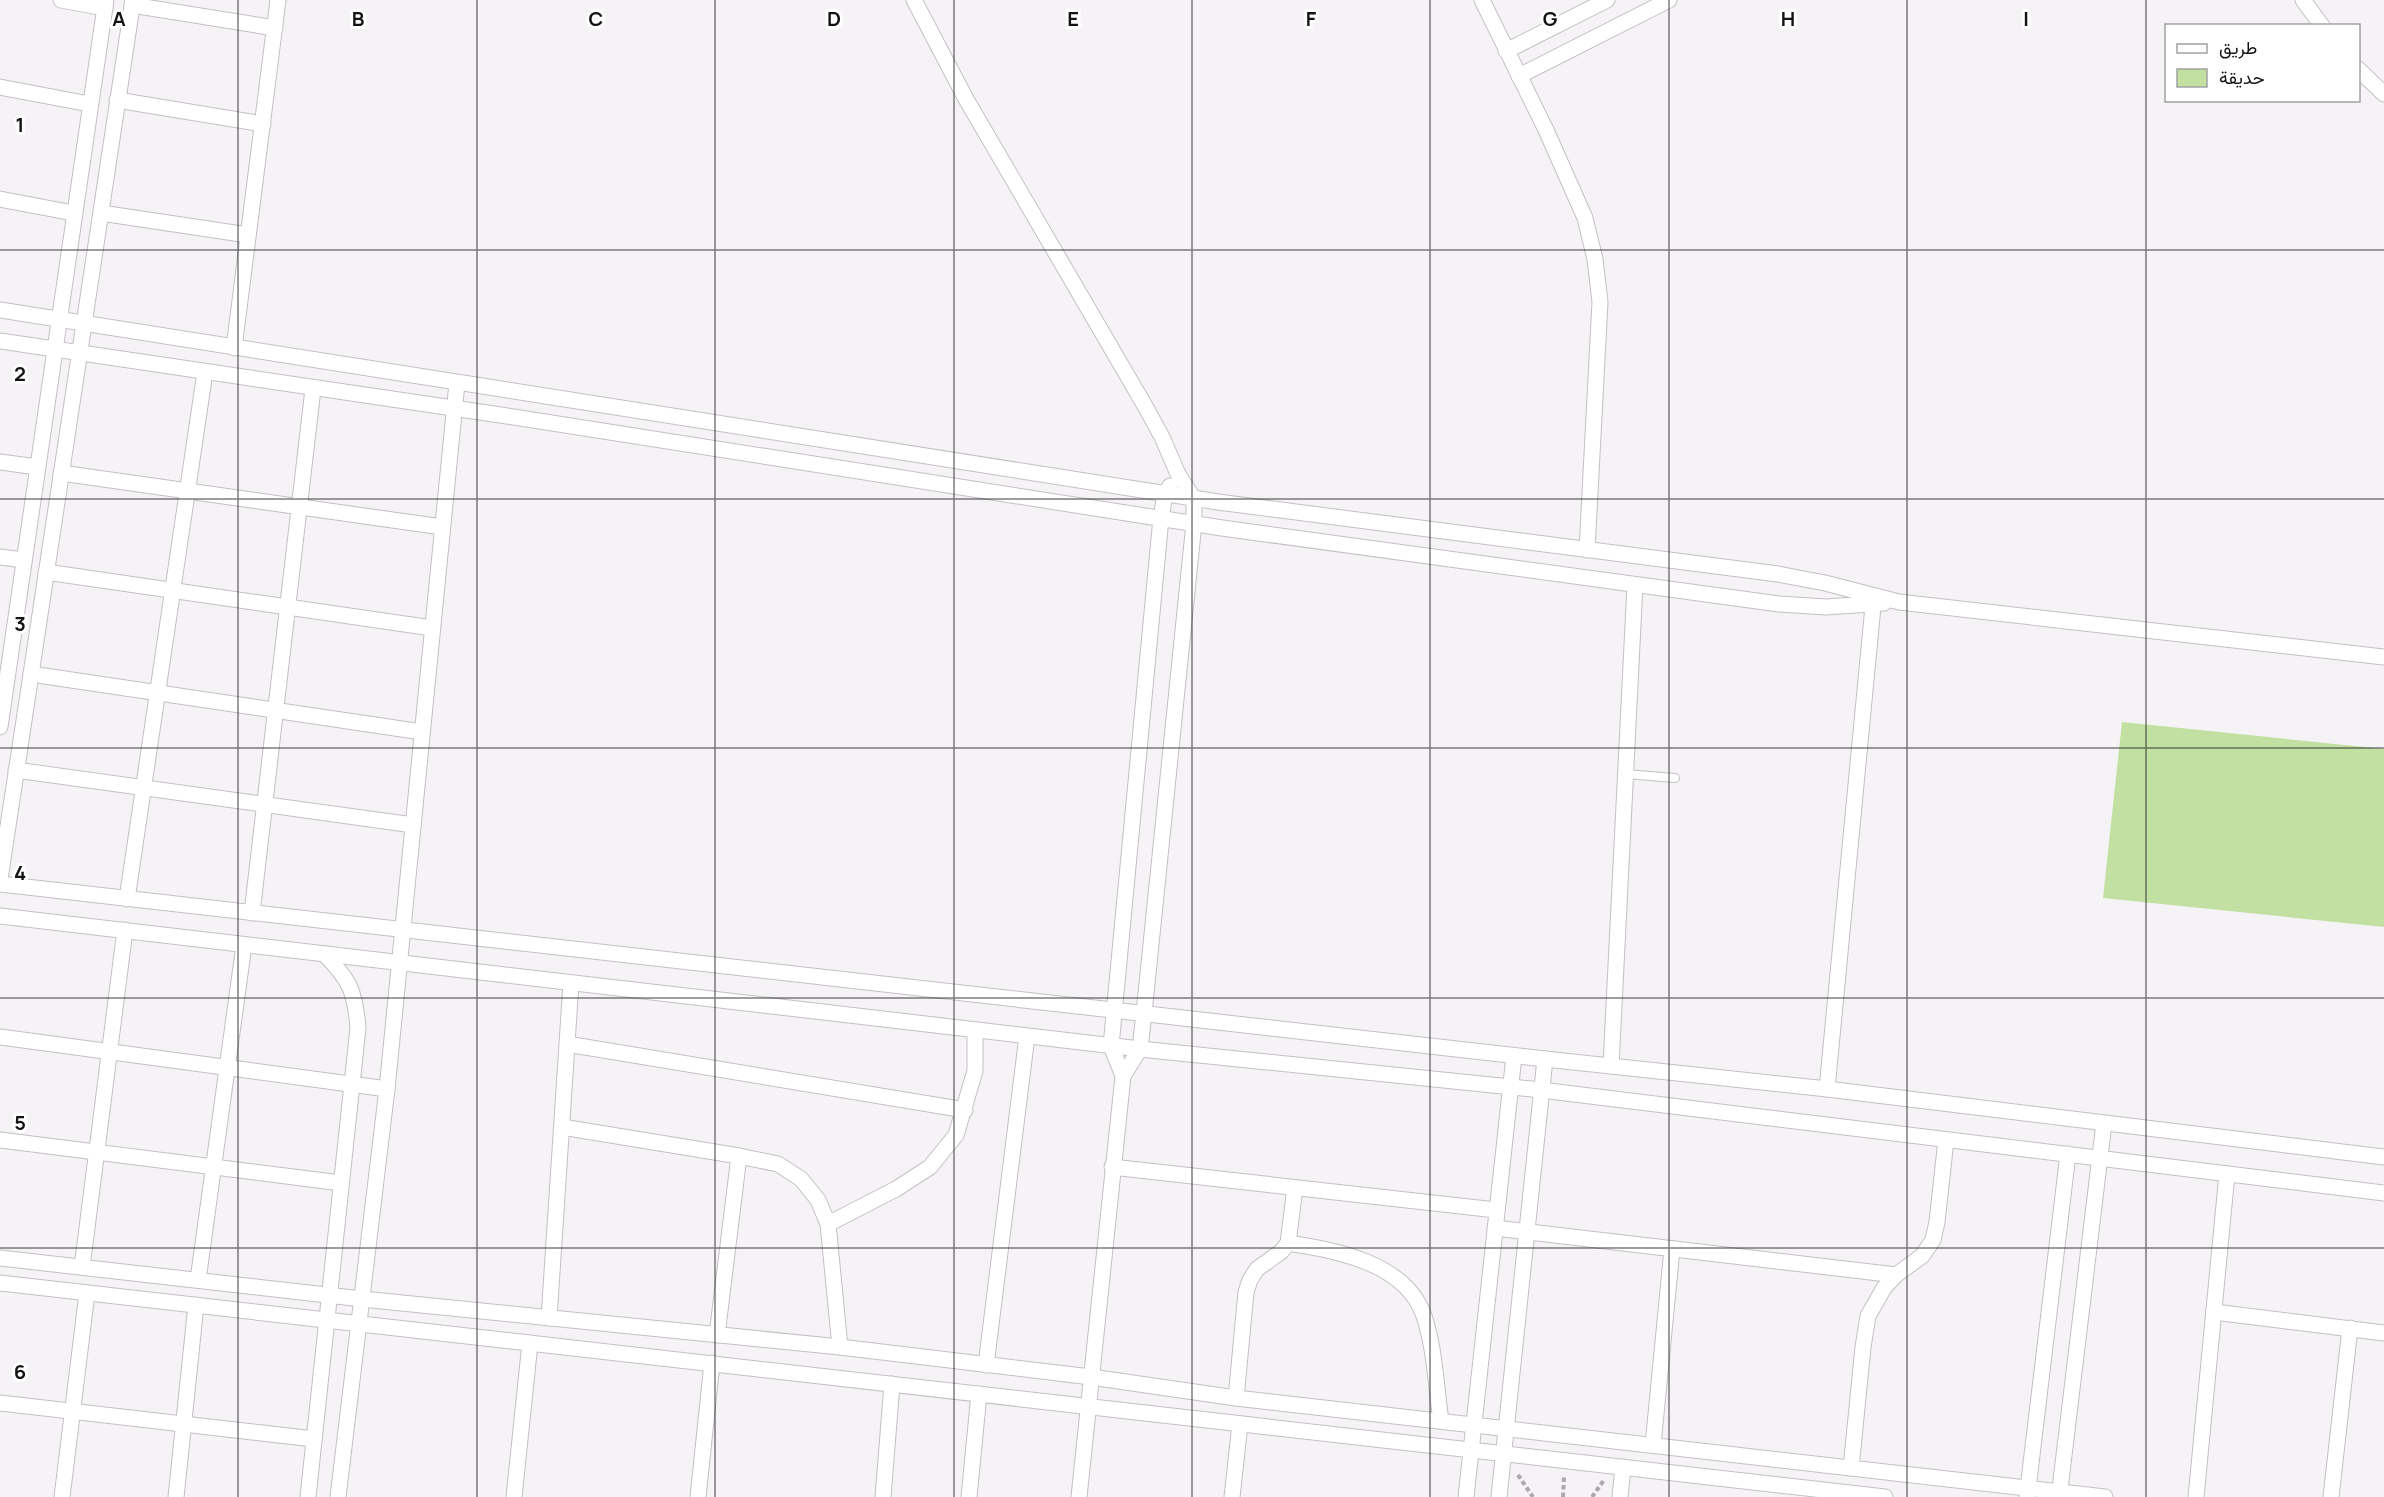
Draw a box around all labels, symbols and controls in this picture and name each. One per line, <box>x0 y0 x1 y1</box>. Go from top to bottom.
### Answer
text: A <box>112 5 126 32</box>
text: B <box>352 5 365 32</box>
text: C <box>589 5 603 32</box>
text: D <box>827 5 841 32</box>
text: E <box>1067 5 1079 32</box>
text: F <box>1306 5 1317 32</box>
text: G <box>1543 5 1558 32</box>
text: H <box>1781 5 1795 32</box>
text: I <box>2023 5 2029 32</box>
legend <box>2165 24 2360 102</box>
text: طريق <box>2219 35 2257 59</box>
text: حديقة <box>2219 65 2265 89</box>
text: 1 <box>16 111 24 138</box>
text: 2 <box>14 360 26 387</box>
text: 3 <box>14 610 26 637</box>
text: 4 <box>14 859 26 886</box>
text: 5 <box>14 1109 26 1136</box>
text: 6 <box>14 1358 26 1385</box>

